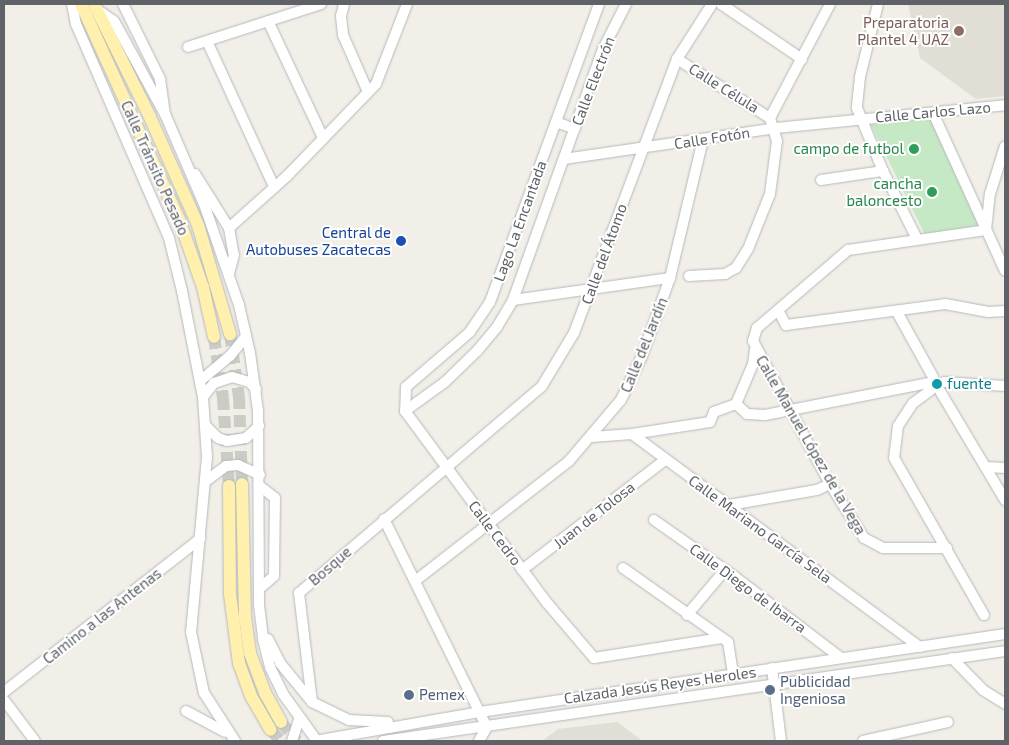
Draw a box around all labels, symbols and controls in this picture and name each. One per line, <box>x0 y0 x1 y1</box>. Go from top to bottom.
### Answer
place label: Preparatoria Plantel 4 UAZ <box>857 13 949 48</box>
marker: Preparatoria Plantel 4 UAZ <box>953 25 965 37</box>
street label: Calle Electrón <box>568 34 618 128</box>
street label: Calle Célula <box>686 59 762 117</box>
street label: Calle Tránsito Pesado <box>117 98 193 238</box>
street label: Calle Carlos Lazo <box>874 98 992 126</box>
street label: Calle Fotón <box>673 123 751 153</box>
place label: campo de futbol <box>793 140 904 158</box>
marker: campo de futbol <box>908 143 920 155</box>
street label: Lago La Encantada <box>490 158 550 284</box>
place label: cancha baloncesto <box>846 174 922 209</box>
marker: cancha baloncesto <box>926 186 938 198</box>
street label: Calle del Átomo <box>577 201 631 307</box>
place label: Central de Autobuses Zacatecas <box>246 223 391 258</box>
marker: Central de Autobuses Zacatecas <box>395 235 407 247</box>
street label: Calle del Jardín <box>617 294 671 396</box>
street label: Calle Manuel López de la Vega <box>752 352 870 538</box>
place label: fuente <box>947 375 992 393</box>
marker: fuente <box>931 378 943 390</box>
street label: Calle Mariano García Sela <box>685 471 835 587</box>
street label: Juan de Tolosa <box>550 478 638 552</box>
street label: Calle Cedro <box>465 497 525 569</box>
street label: Calle Diego de Ibarra <box>686 540 810 636</box>
street label: Bosque <box>305 543 355 589</box>
street label: Camino a las Antenas <box>39 564 165 668</box>
street label: Calzada Jesús Reyes Heroles <box>563 663 757 707</box>
place label: Publicidad Ingeniosa <box>780 672 851 707</box>
marker: Publicidad Ingeniosa <box>764 684 776 696</box>
place label: Pemex <box>419 686 465 704</box>
marker: Pemex <box>403 689 415 701</box>

